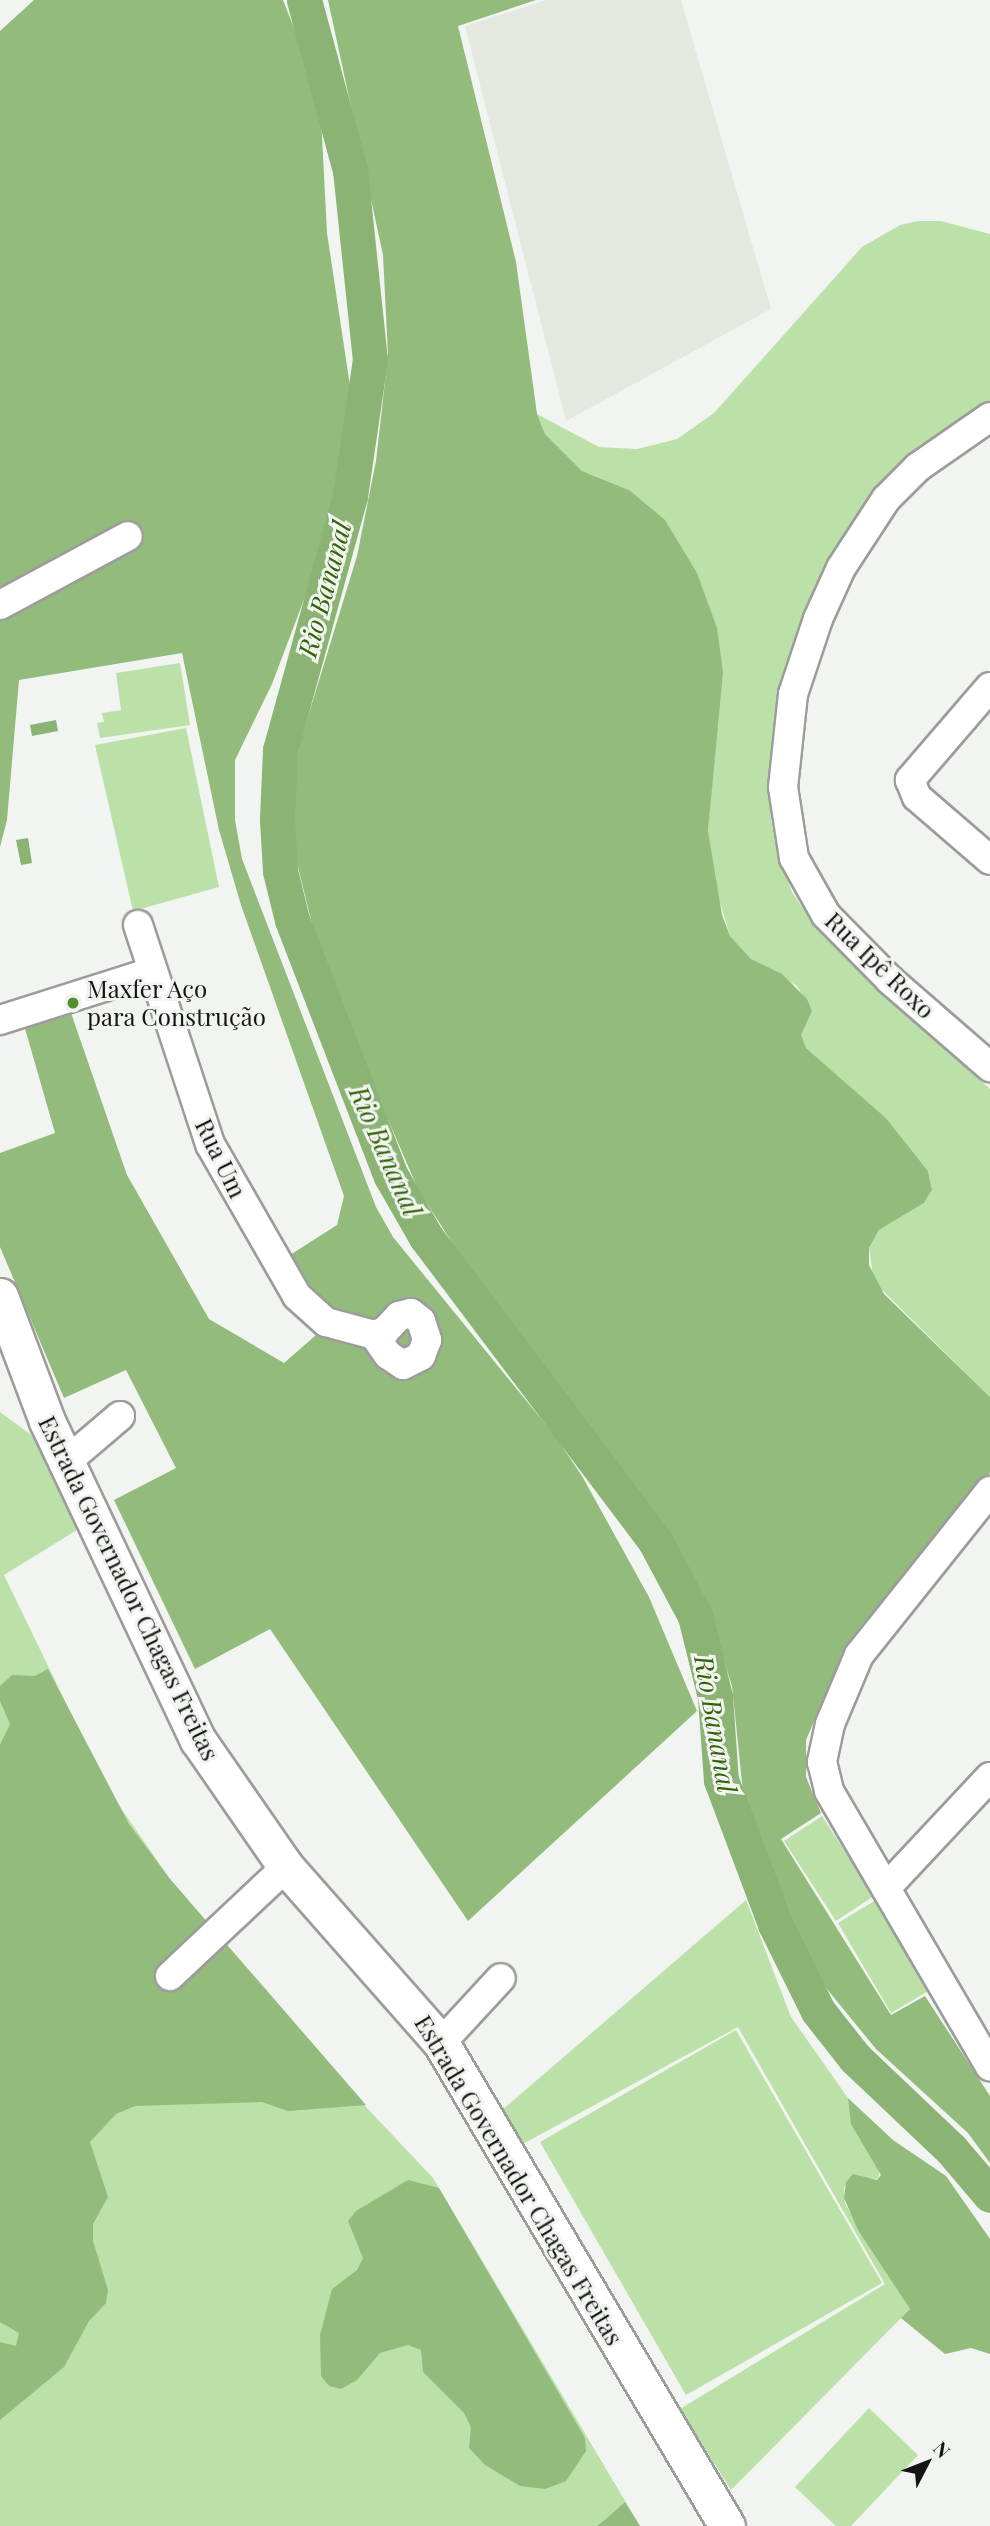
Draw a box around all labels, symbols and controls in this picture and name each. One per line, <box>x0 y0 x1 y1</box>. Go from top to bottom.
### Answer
water label: Rio Bananal <box>291 518 357 660</box>
street label: Rua Ipê Roxo <box>819 906 941 1024</box>
place label: Maxfer Aço para Construção <box>87 975 266 1031</box>
marker: Maxfer Aço para Construção <box>65 995 81 1011</box>
water label: Rio Bananal <box>343 1081 429 1221</box>
street label: Rua Um <box>189 1114 253 1202</box>
street label: Estrada Governador Chagas Freitas <box>33 1411 225 1765</box>
water label: Rio Bananal <box>689 1653 743 1795</box>
street label: Estrada Governador Chagas Freitas <box>409 2010 629 2350</box>
north arrow <box>892 2428 962 2498</box>
text: N <box>928 2435 957 2463</box>

